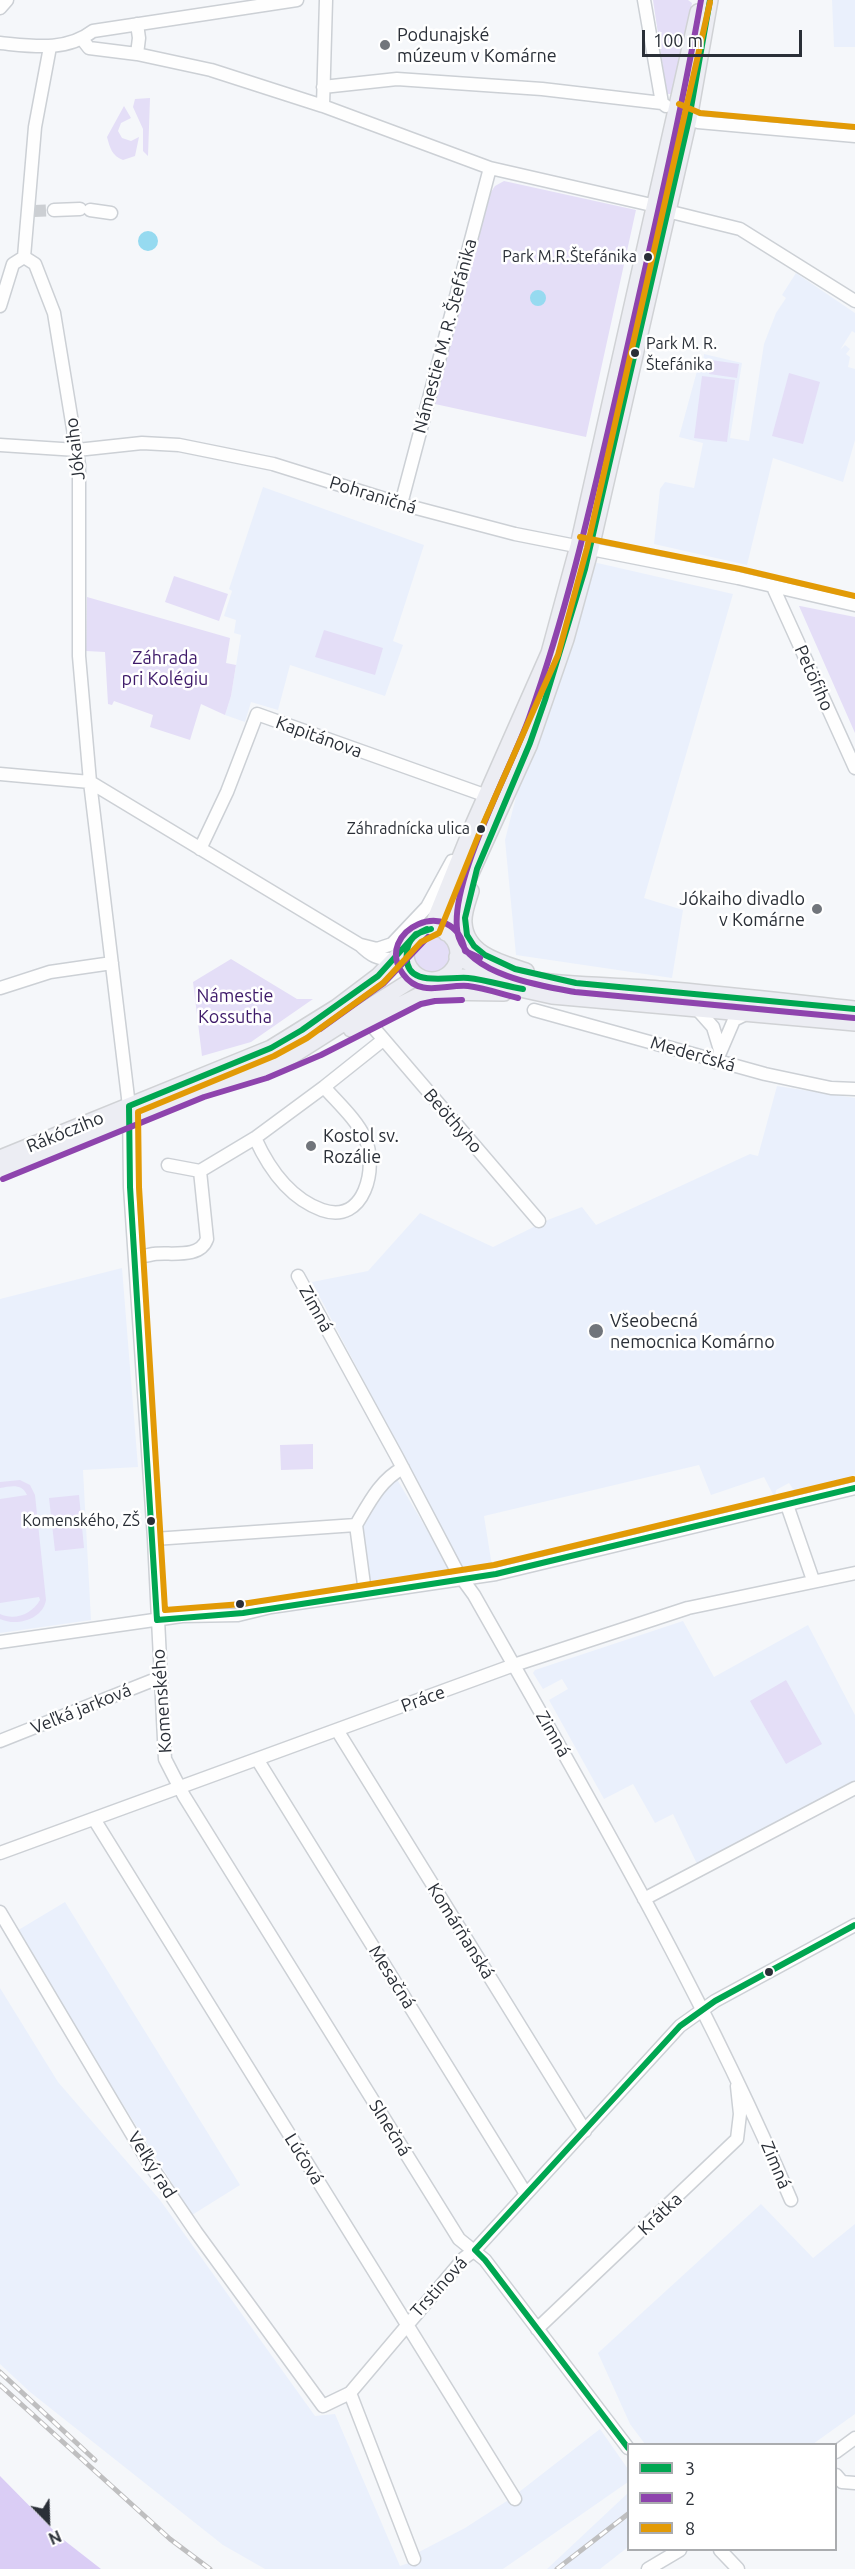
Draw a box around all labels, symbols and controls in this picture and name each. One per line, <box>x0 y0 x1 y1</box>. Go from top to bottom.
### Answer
scale bar <box>645 18 806 56</box>
place label: Podunajské múzeum v Komárne <box>397 24 557 66</box>
text: 100 m <box>653 30 703 50</box>
marker: Podunajské múzeum v Komárne <box>378 38 392 52</box>
street label: Námestie M. R. Štefánika <box>409 236 481 436</box>
place label: Park M.R.Štefánika <box>502 247 637 267</box>
marker: Park M.R.Štefánika <box>642 251 654 263</box>
place label: Park M. R. Štefánika <box>646 334 717 372</box>
marker: Park M. R. Štefánika <box>629 347 641 359</box>
street label: Jókaiho <box>60 416 90 482</box>
street label: Pohraničná <box>327 472 419 518</box>
street label: Petöfiho <box>790 642 838 714</box>
park label: Záhrada pri Kolégiu <box>122 647 208 690</box>
street label: Kapitánova <box>273 711 365 763</box>
place label: Záhradnícka ulica <box>347 819 470 839</box>
marker: Záhradnícka ulica <box>475 823 487 835</box>
place label: Jókaiho divadlo v Komárne <box>679 888 805 930</box>
marker: Jókaiho divadlo v Komárne <box>810 902 824 916</box>
park label: Námestie Kossutha <box>197 985 273 1028</box>
street label: Mederčská <box>648 1032 738 1076</box>
street label: Beöthyho <box>419 1084 487 1158</box>
street label: Rákócziho <box>23 1107 107 1157</box>
place label: Kostol sv. Rozálie <box>323 1125 399 1168</box>
marker: Kostol sv. Rozálie <box>304 1139 318 1153</box>
street label: Zimná <box>294 1282 338 1336</box>
place label: Všeobecná nemocnica Komárno <box>610 1310 775 1352</box>
marker: Všeobecná nemocnica Komárno <box>587 1322 605 1340</box>
place label: Komenského, ZŠ <box>22 1511 140 1531</box>
marker: Komenského, ZŠ <box>145 1515 157 1527</box>
unlabelled marker <box>234 1598 246 1610</box>
street label: Komenského <box>148 1648 176 1754</box>
street label: Veľká jarková <box>28 1679 134 1739</box>
street label: Práce <box>398 1681 448 1717</box>
street label: Zimná <box>531 1707 575 1761</box>
street label: Komárňanská <box>423 1879 499 1983</box>
street label: Mesačná <box>364 1941 420 2013</box>
unlabelled marker <box>763 1966 775 1978</box>
street label: Slnečná <box>364 2096 416 2160</box>
street label: Veľký rad <box>123 2128 181 2202</box>
street label: Lúčová <box>280 2129 328 2189</box>
street label: Zimná <box>756 2138 796 2192</box>
street label: Krátka <box>633 2188 687 2240</box>
street label: Trstinová <box>406 2252 472 2322</box>
legend <box>627 2443 837 2551</box>
text: 3 <box>685 2458 695 2478</box>
text: 2 <box>685 2488 695 2508</box>
north arrow <box>18 2491 78 2551</box>
text: 8 <box>685 2518 695 2538</box>
text: N <box>46 2527 64 2548</box>

